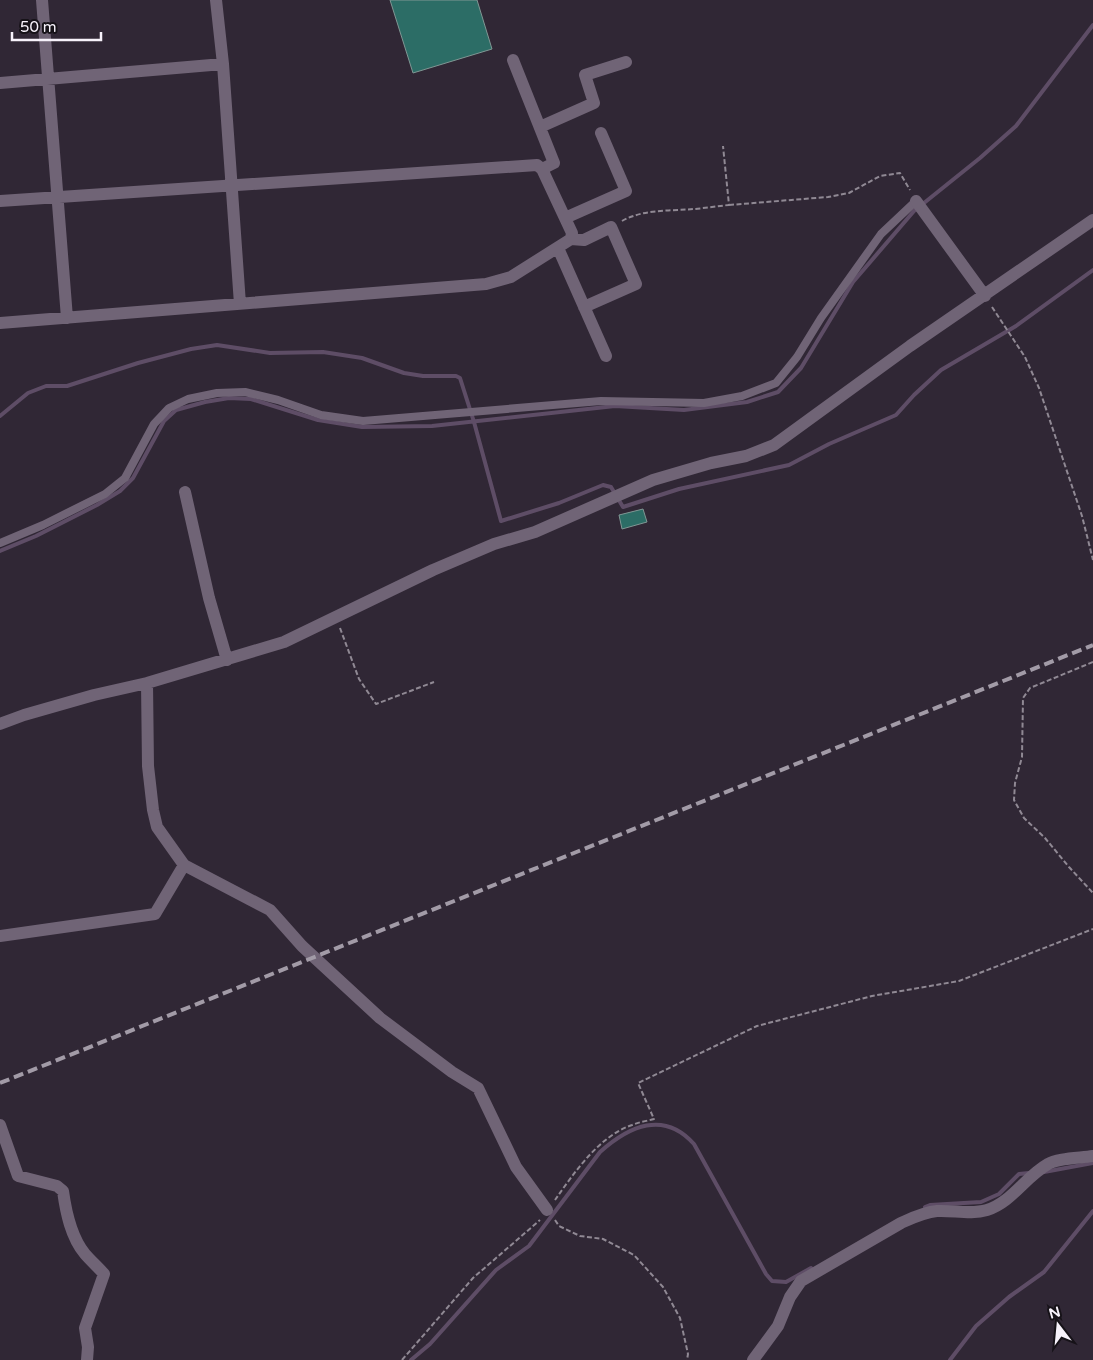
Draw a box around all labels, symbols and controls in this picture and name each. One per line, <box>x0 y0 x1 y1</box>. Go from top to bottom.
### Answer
scale bar <box>12 10 101 42</box>
text: 50 m <box>20 18 57 36</box>
north arrow <box>1033 1300 1083 1350</box>
text: N <box>1047 1303 1062 1323</box>

